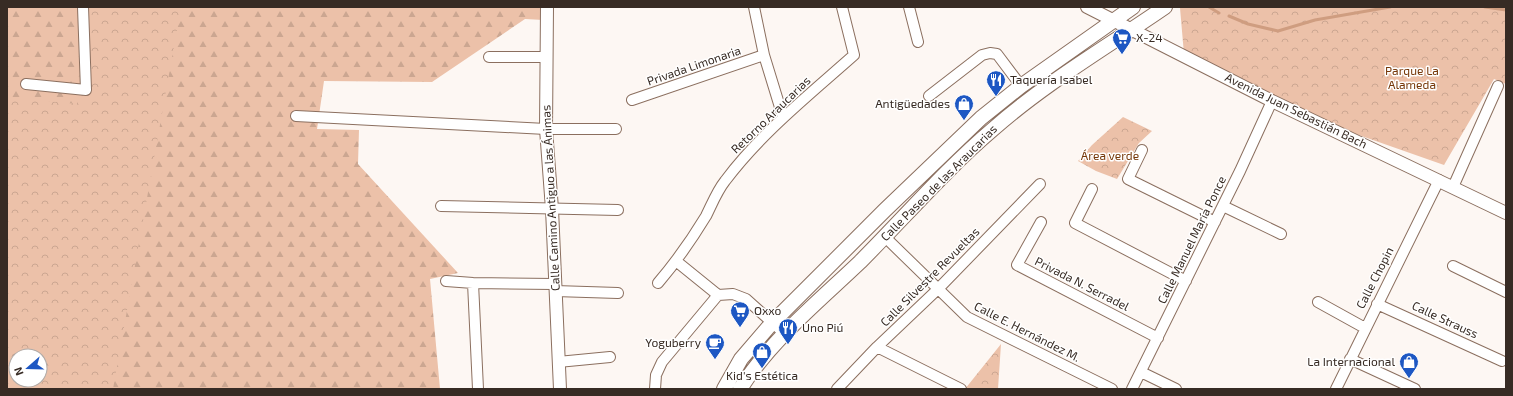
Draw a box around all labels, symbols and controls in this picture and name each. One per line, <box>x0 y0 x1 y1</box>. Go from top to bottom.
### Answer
supermarket icon: X-24 <box>1111 27 1133 55</box>
place label: X-24 <box>1136 30 1163 44</box>
street label: Privada Limonaria <box>645 42 742 88</box>
park label: Parque La Alameda <box>1385 63 1439 91</box>
restaurant icon: Taquería Isabel <box>985 69 1007 97</box>
street label: Avenida Juan Sebastián Bach <box>1223 70 1370 151</box>
place label: Taquería Isabel <box>1010 72 1093 86</box>
street label: Retorno Araucarias <box>728 73 813 156</box>
shop icon: Antigüedades <box>953 93 975 121</box>
place label: Antigüedades <box>875 96 950 110</box>
street label: Calle Camino Antiguo a las Ánimas <box>538 105 562 291</box>
street label: Calle Paseo de las Araucarias <box>877 121 999 243</box>
park label: Área verde <box>1081 148 1139 162</box>
street label: Calle Manuel María Ponce <box>1154 173 1228 306</box>
street label: Calle Silvestre Revueltas <box>877 224 982 329</box>
street label: Calle Chopin <box>1353 244 1396 311</box>
street label: Privada N. Serradel <box>1033 253 1132 313</box>
street label: Calle E. Hernández M. <box>972 298 1083 364</box>
street label: Calle Strauss <box>1410 298 1481 341</box>
supermarket icon: Oxxo <box>729 300 751 328</box>
place label: Oxxo <box>754 303 782 317</box>
restaurant icon: Uno Piú <box>777 317 799 345</box>
place label: Uno Piú <box>802 320 843 334</box>
cafe icon: Yoguberry <box>704 332 726 360</box>
place label: Yoguberry <box>645 335 702 349</box>
shop icon: Kid's Estética <box>751 341 773 369</box>
north arrow <box>8 348 48 388</box>
shop icon: La Internacional <box>1398 351 1420 379</box>
place label: La Internacional <box>1307 354 1395 368</box>
text: N <box>11 366 26 378</box>
place label: Kid's Estética <box>726 368 798 382</box>

